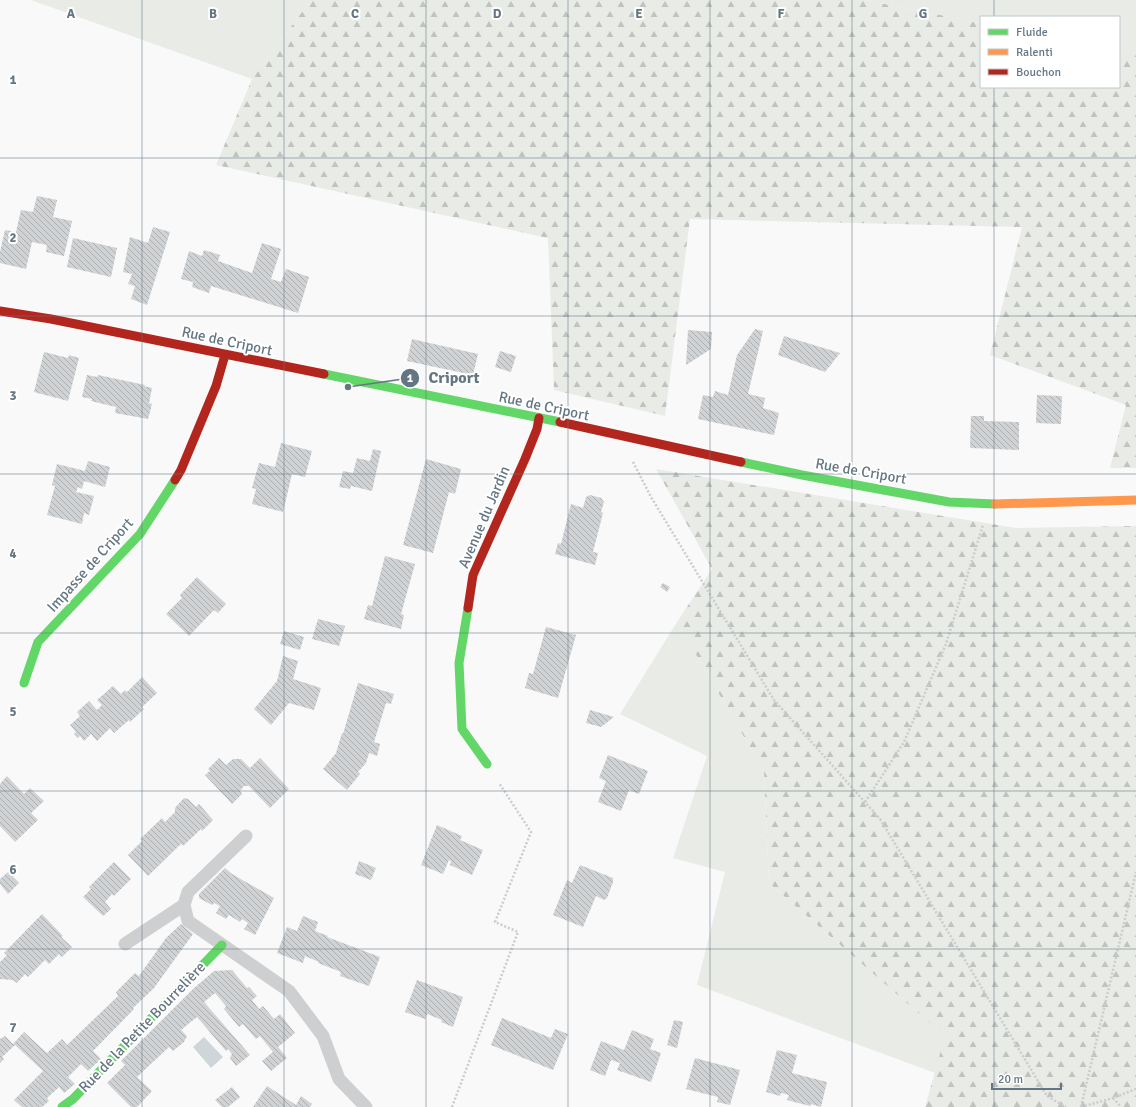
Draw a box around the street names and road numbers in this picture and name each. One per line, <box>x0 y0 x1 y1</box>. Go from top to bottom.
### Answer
street label: Rue de Criport <box>180 323 274 359</box>
street label: Rue de Criport <box>497 388 591 424</box>
street label: Rue de Criport <box>814 454 908 488</box>
street label: Avenue du Jardin <box>454 463 514 571</box>
street label: Impasse de Criport <box>43 514 137 616</box>
street label: Rue de la Petite Bourrelière <box>75 958 209 1096</box>

